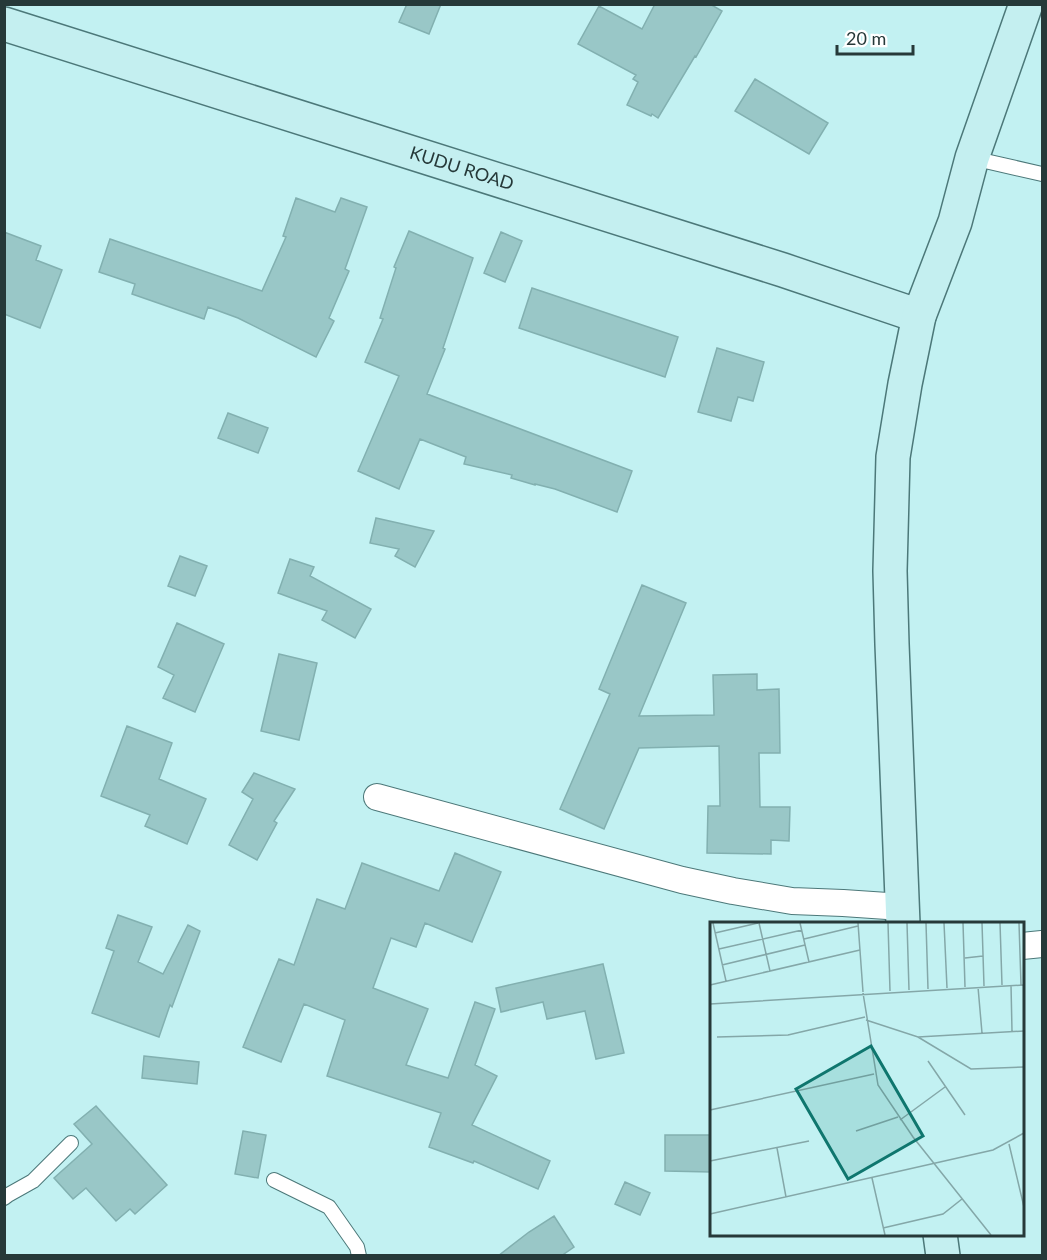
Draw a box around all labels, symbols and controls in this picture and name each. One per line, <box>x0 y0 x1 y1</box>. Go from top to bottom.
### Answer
scale bar <box>837 18 914 56</box>
text: 20 m <box>846 27 886 49</box>
street label: KUDU ROAD <box>407 141 517 194</box>
inset map <box>710 922 1023 1236</box>

